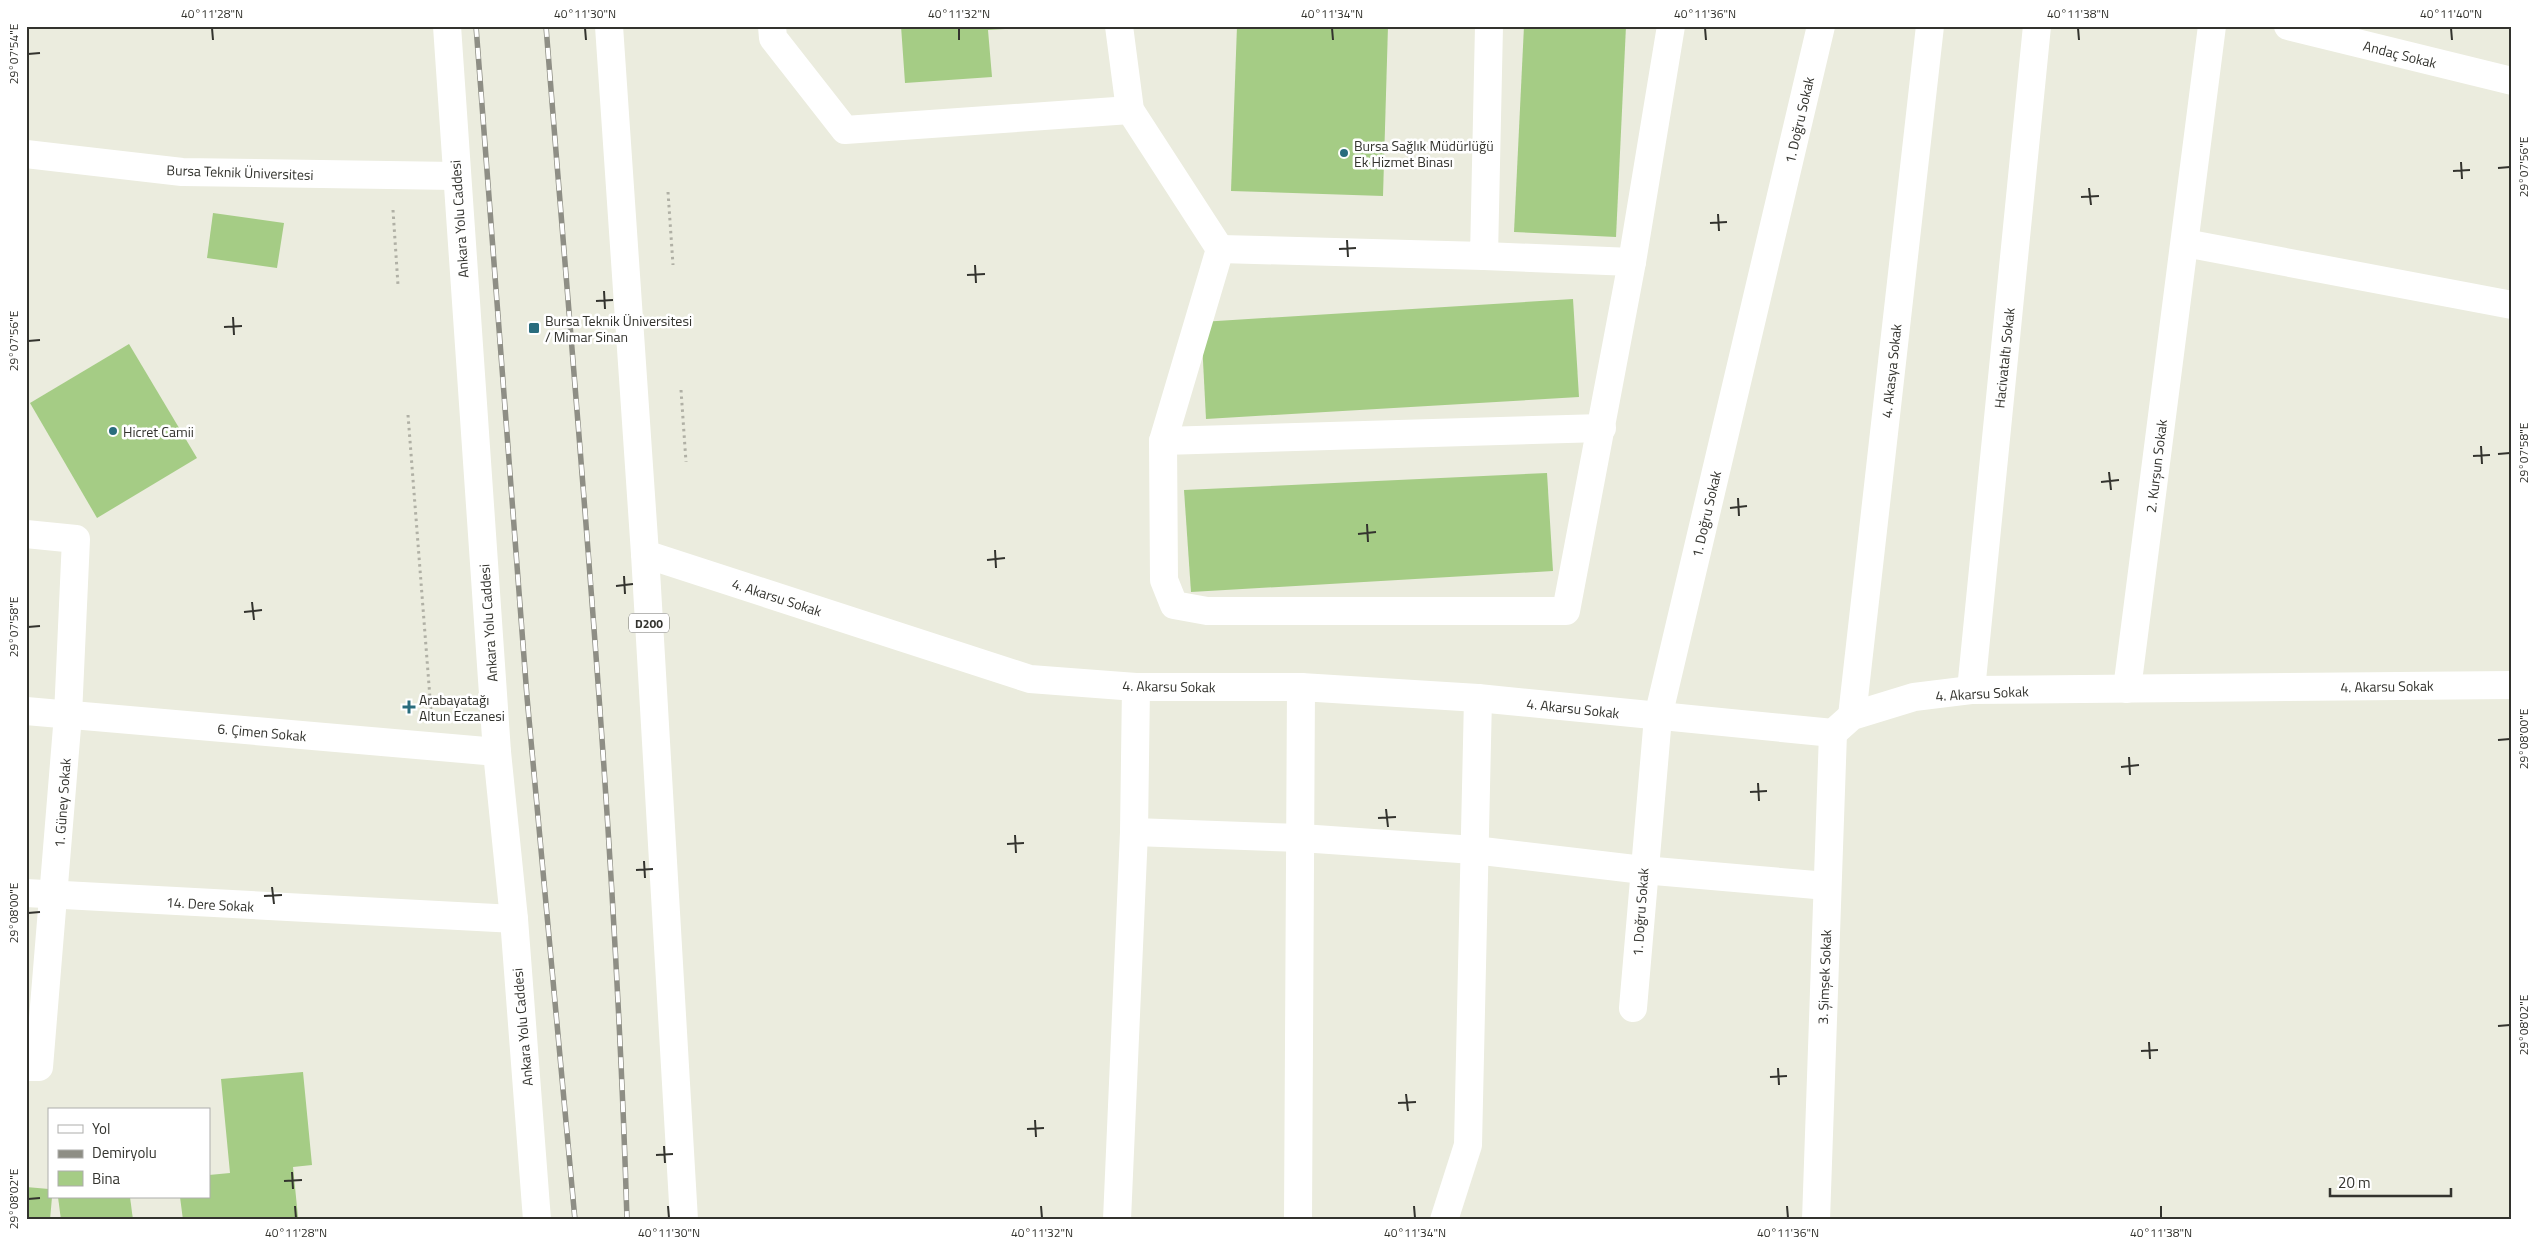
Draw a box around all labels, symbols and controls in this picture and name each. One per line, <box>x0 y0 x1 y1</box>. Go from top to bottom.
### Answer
text: 40°11'28"N <box>181 4 243 23</box>
text: 40°11'30"N <box>554 4 616 23</box>
text: 40°11'32"N <box>928 4 990 23</box>
text: 40°11'34"N <box>1301 4 1363 23</box>
text: 40°11'36"N <box>1674 4 1736 23</box>
text: 40°11'38"N <box>2047 4 2109 23</box>
text: 40°11'40"N <box>2420 4 2482 23</box>
text: 29°07'54"E <box>4 23 23 84</box>
street label: Andaç Sokak <box>2361 35 2439 73</box>
street label: 1. Doğru Sokak <box>1779 74 1819 165</box>
place label: Bursa Sağlık Müdürlüğü Ek Hizmet Binası <box>1354 135 1494 172</box>
text: 29°07'56"E <box>2514 136 2533 197</box>
marker: Bursa Sağlık Müdürlüğü Ek Hizmet Binası <box>1338 147 1350 159</box>
street label: Bursa Teknik Üniversitesi <box>166 159 314 185</box>
street label: Ankara Yolu Caddesi <box>444 159 474 279</box>
street label: Hacivataltı Sokak <box>1988 306 2020 409</box>
text: 29°07'56"E <box>4 310 23 371</box>
place label: Bursa Teknik Üniversitesi / Mimar Sinan <box>545 310 692 347</box>
marker: Bursa Teknik Üniversitesi / Mimar Sinan <box>527 321 541 335</box>
street label: 4. Akasya Sokak <box>1876 323 1906 419</box>
street label: 2. Kurşun Sokak <box>2140 418 2172 514</box>
place label: Hicret Camii <box>123 421 194 442</box>
text: 29°07'58"E <box>2514 422 2533 483</box>
marker: Hicret Camii <box>107 425 119 437</box>
street label: 1. Doğru Sokak <box>1686 468 1726 559</box>
street label: Ankara Yolu Caddesi <box>473 563 503 683</box>
street label: 4. Akarsu Sokak <box>729 573 825 621</box>
text: 29°07'58"E <box>4 596 23 657</box>
road number: D200 <box>629 614 669 632</box>
street label: 4. Akarsu Sokak <box>1122 675 1216 697</box>
street label: 4. Akarsu Sokak <box>2340 675 2434 697</box>
street label: 4. Akarsu Sokak <box>1935 680 2029 706</box>
place label: Arabayatağı Altun Eczanesi <box>419 689 505 726</box>
street label: 4. Akarsu Sokak <box>1526 693 1621 723</box>
marker: Arabayatağı Altun Eczanesi <box>403 701 415 713</box>
text: 29°08'00"E <box>2514 708 2533 769</box>
street label: 6. Çimen Sokak <box>217 718 308 746</box>
street label: 1. Güney Sokak <box>48 757 76 848</box>
street label: 1. Doğru Sokak <box>1626 867 1654 957</box>
text: 29°08'00"E <box>4 882 23 943</box>
street label: 14. Dere Sokak <box>165 891 255 917</box>
street label: 3. Şimşek Sokak <box>1812 929 1836 1025</box>
street label: Ankara Yolu Caddesi <box>506 967 538 1087</box>
text: 29°08'02"E <box>2514 994 2533 1055</box>
legend <box>48 1108 210 1198</box>
text: Yol <box>92 1117 110 1140</box>
text: Demiryolu <box>92 1141 157 1164</box>
scale bar <box>2330 1166 2452 1198</box>
text: Bina <box>92 1167 121 1190</box>
text: 29°08'02"E <box>4 1168 23 1229</box>
text: 20 m <box>2338 1171 2371 1194</box>
text: 40°11'28"N <box>265 1223 327 1242</box>
text: 40°11'30"N <box>638 1223 700 1242</box>
text: 40°11'32"N <box>1011 1223 1073 1242</box>
text: 40°11'34"N <box>1384 1223 1446 1242</box>
text: 40°11'36"N <box>1757 1223 1819 1242</box>
text: 40°11'38"N <box>2130 1223 2192 1242</box>

